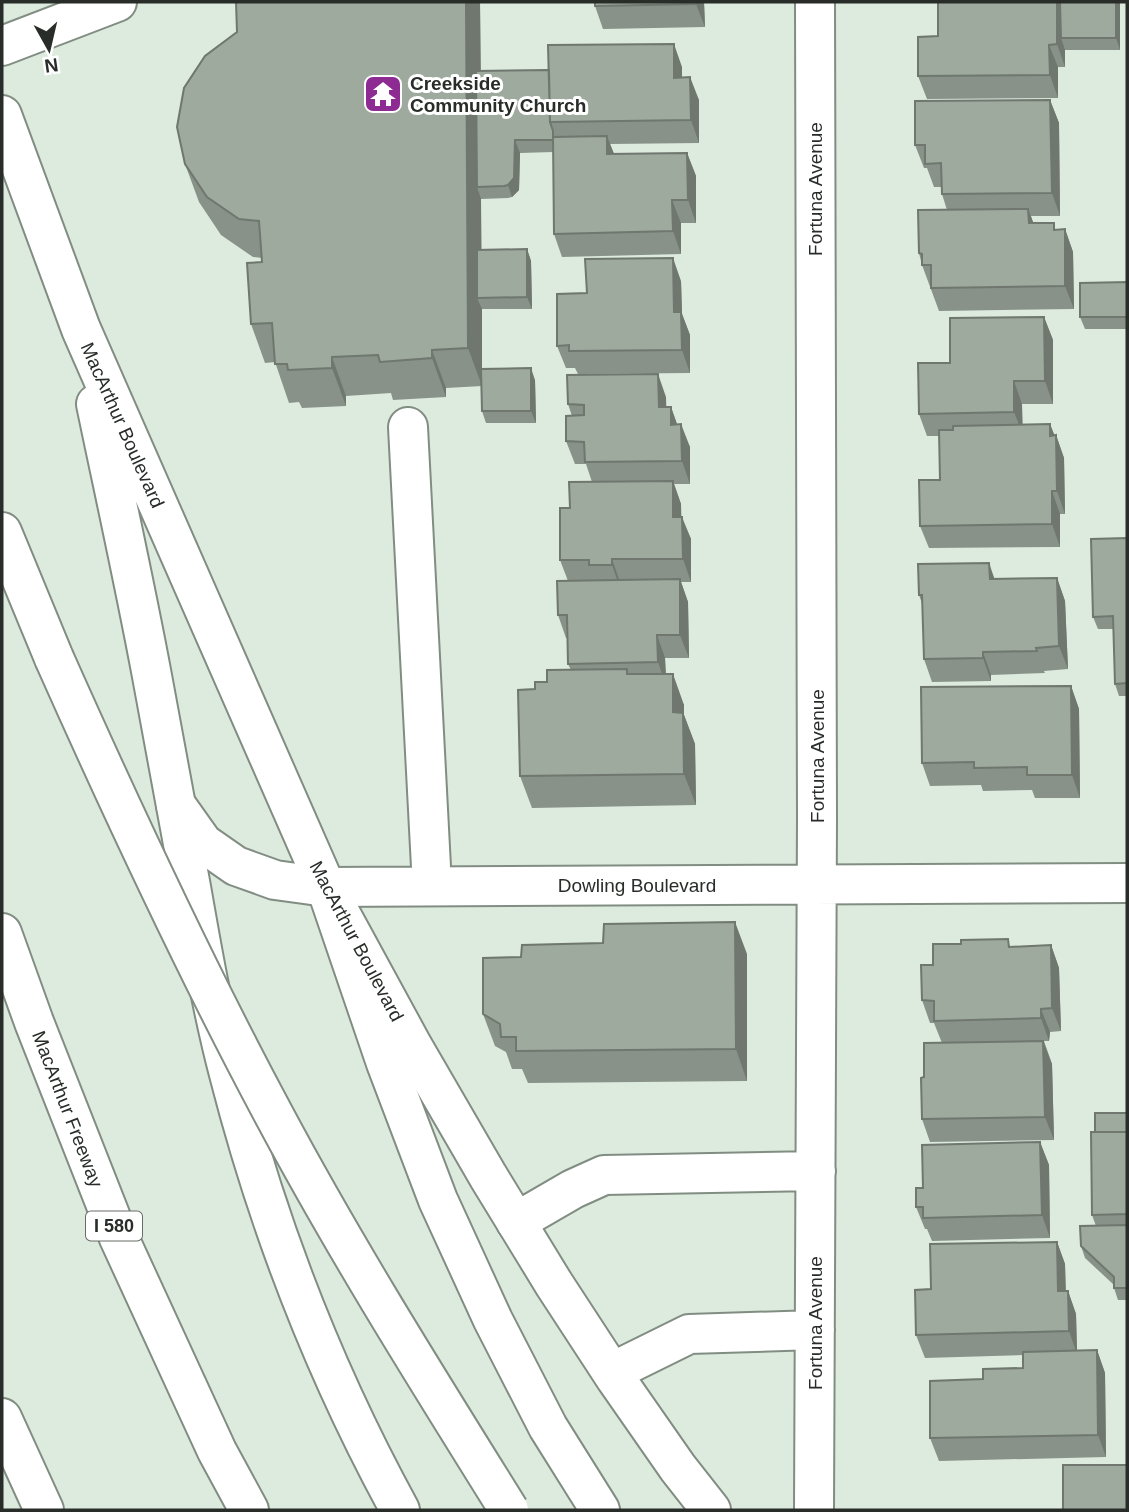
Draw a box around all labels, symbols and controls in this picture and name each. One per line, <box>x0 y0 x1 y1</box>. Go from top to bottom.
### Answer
north arrow <box>14 14 84 84</box>
text: N <box>43 54 60 77</box>
temple icon: Creekside Community Church <box>362 73 404 115</box>
place label: Creekside Community Church <box>410 73 586 116</box>
street label: Fortuna Avenue <box>805 122 826 256</box>
street label: MacArthur Boulevard <box>77 339 168 511</box>
street label: Fortuna Avenue <box>807 689 828 823</box>
street label: MacArthur Boulevard <box>305 858 408 1025</box>
street label: Dowling Boulevard <box>558 875 716 896</box>
street label: MacArthur Freeway <box>28 1028 107 1191</box>
road number: I 580 <box>86 1212 142 1240</box>
street label: Fortuna Avenue <box>805 1256 826 1390</box>

